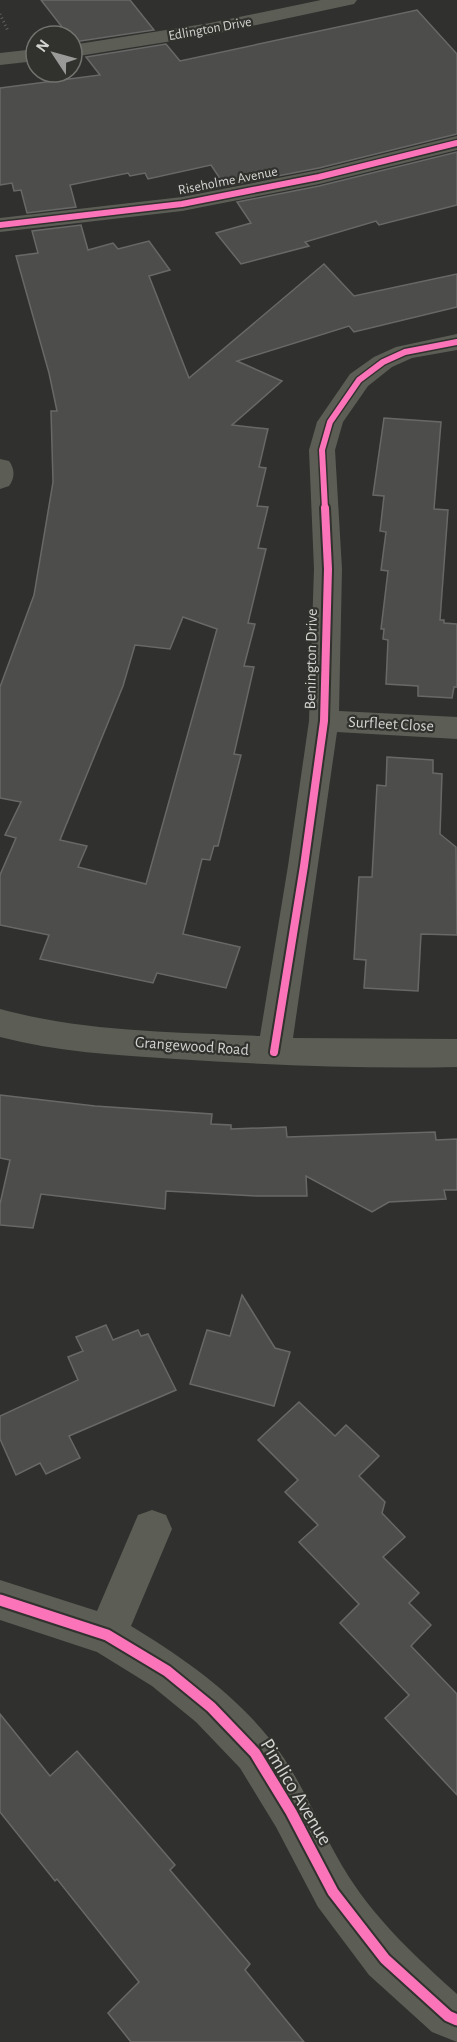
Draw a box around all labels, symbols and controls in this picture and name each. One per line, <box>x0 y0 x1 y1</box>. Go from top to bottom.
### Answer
street label: Edlington Drive <box>167 15 253 43</box>
north arrow <box>24 24 84 84</box>
text: N <box>33 37 52 55</box>
street label: Riseholme Avenue <box>177 164 279 198</box>
street label: Benington Drive <box>302 608 320 710</box>
street label: Surfleet Close <box>348 714 434 734</box>
street label: Grangewood Road <box>135 1034 249 1058</box>
street label: Pimlico Avenue <box>256 1735 336 1849</box>

